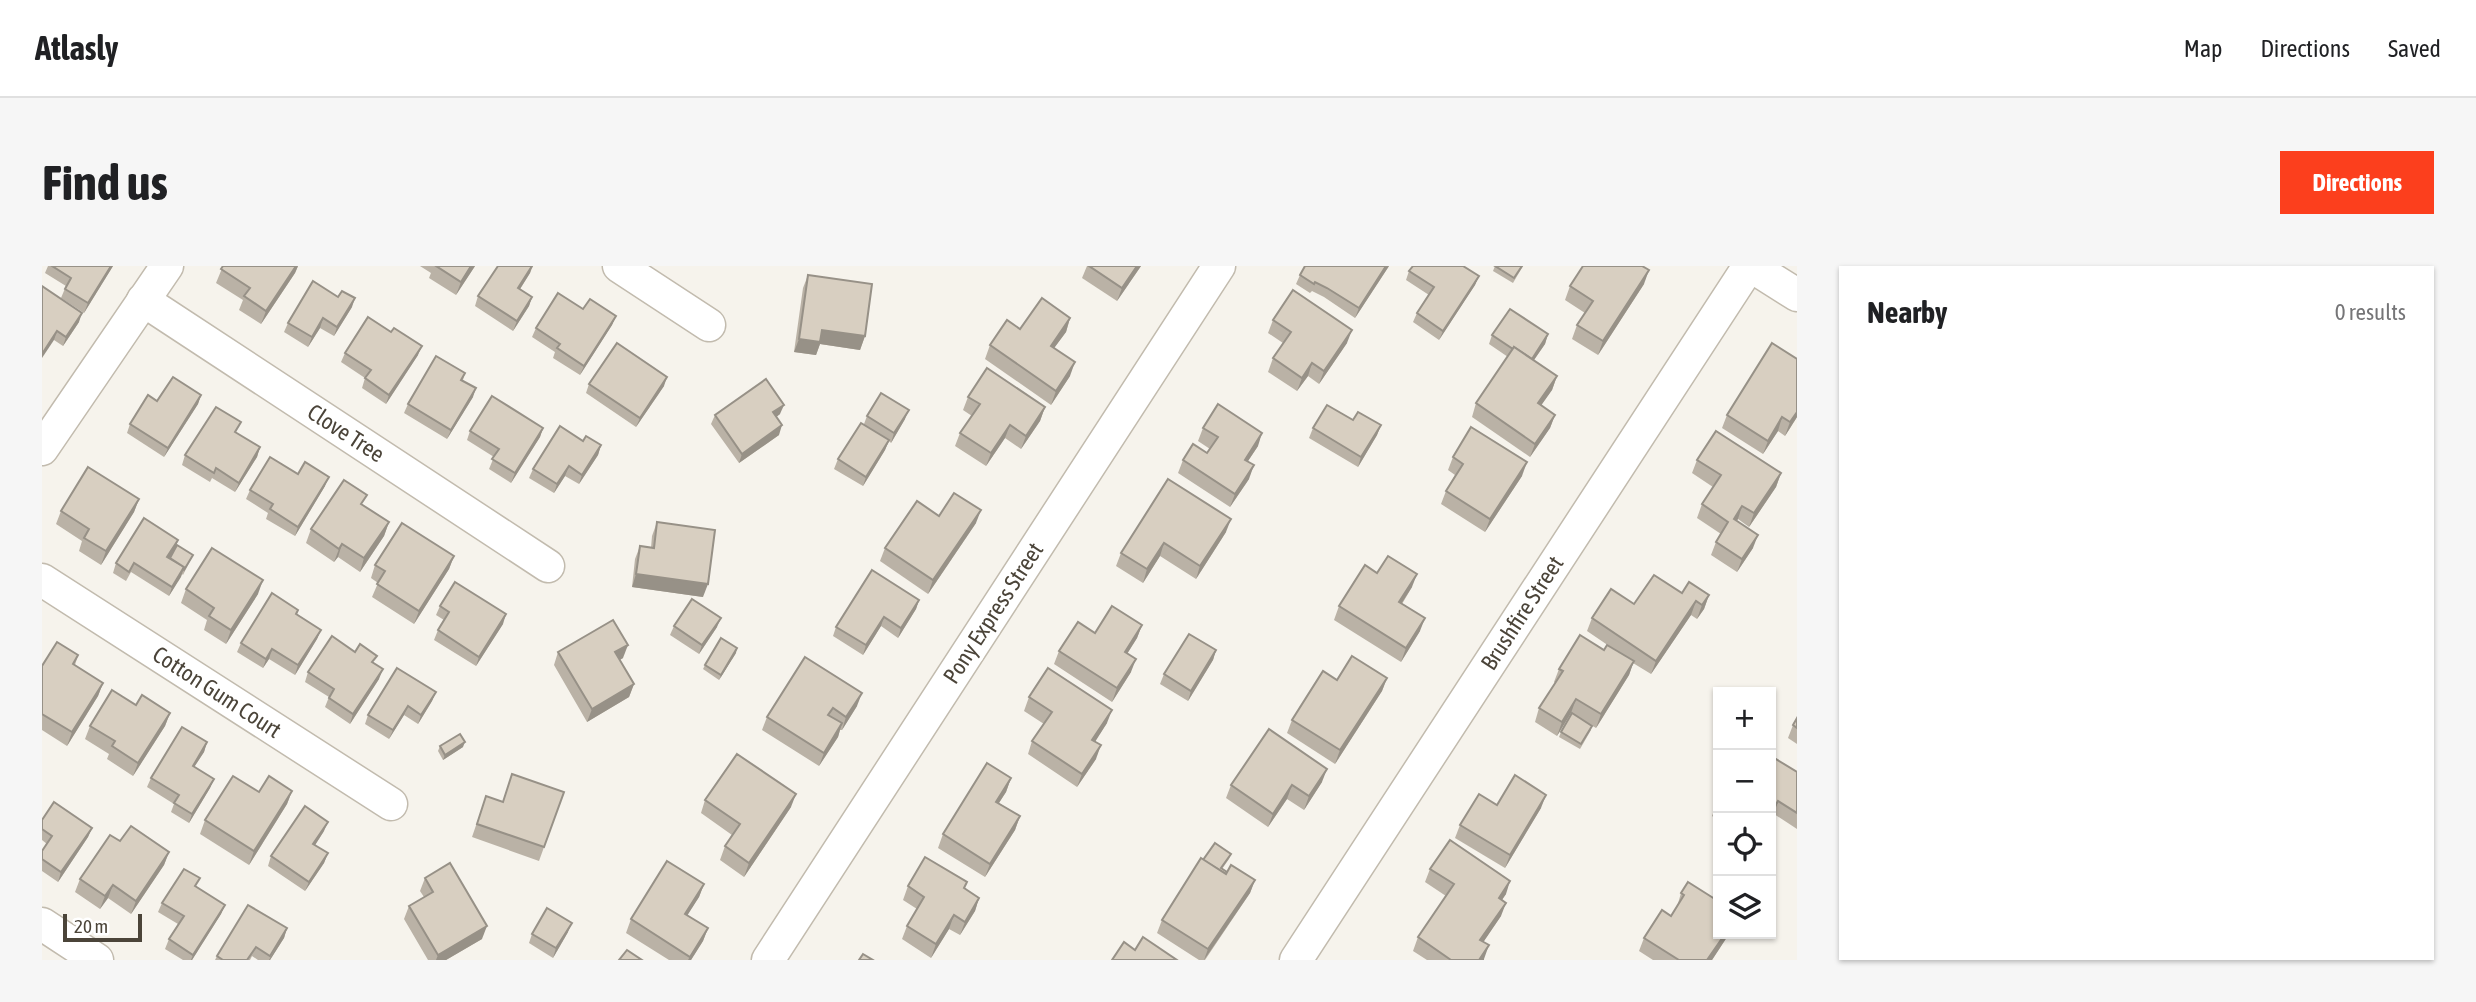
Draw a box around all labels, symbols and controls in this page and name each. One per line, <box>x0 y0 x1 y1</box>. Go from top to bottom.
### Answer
text: Atlasly <box>35 29 118 67</box>
text: Map <box>2184 35 2222 62</box>
text: Directions <box>2260 35 2350 62</box>
text: Saved <box>2388 35 2441 62</box>
button: Directions <box>2280 151 2434 214</box>
text: Find us <box>42 154 168 210</box>
text: Nearby <box>1867 295 1947 329</box>
text: 0 results <box>2335 299 2406 325</box>
street label: Clove Tree <box>303 399 389 467</box>
street label: Pony Express Street <box>938 538 1048 688</box>
street label: Brushfire Street <box>1476 551 1568 675</box>
street label: Cotton Gum Court <box>148 641 286 743</box>
map controls <box>1713 687 1776 939</box>
button: + <box>1713 687 1776 750</box>
button: − <box>1713 750 1776 813</box>
button: locate <box>1713 813 1776 876</box>
button: layers <box>1713 876 1776 939</box>
scale bar <box>63 911 142 943</box>
text: 20 m <box>74 915 108 937</box>

